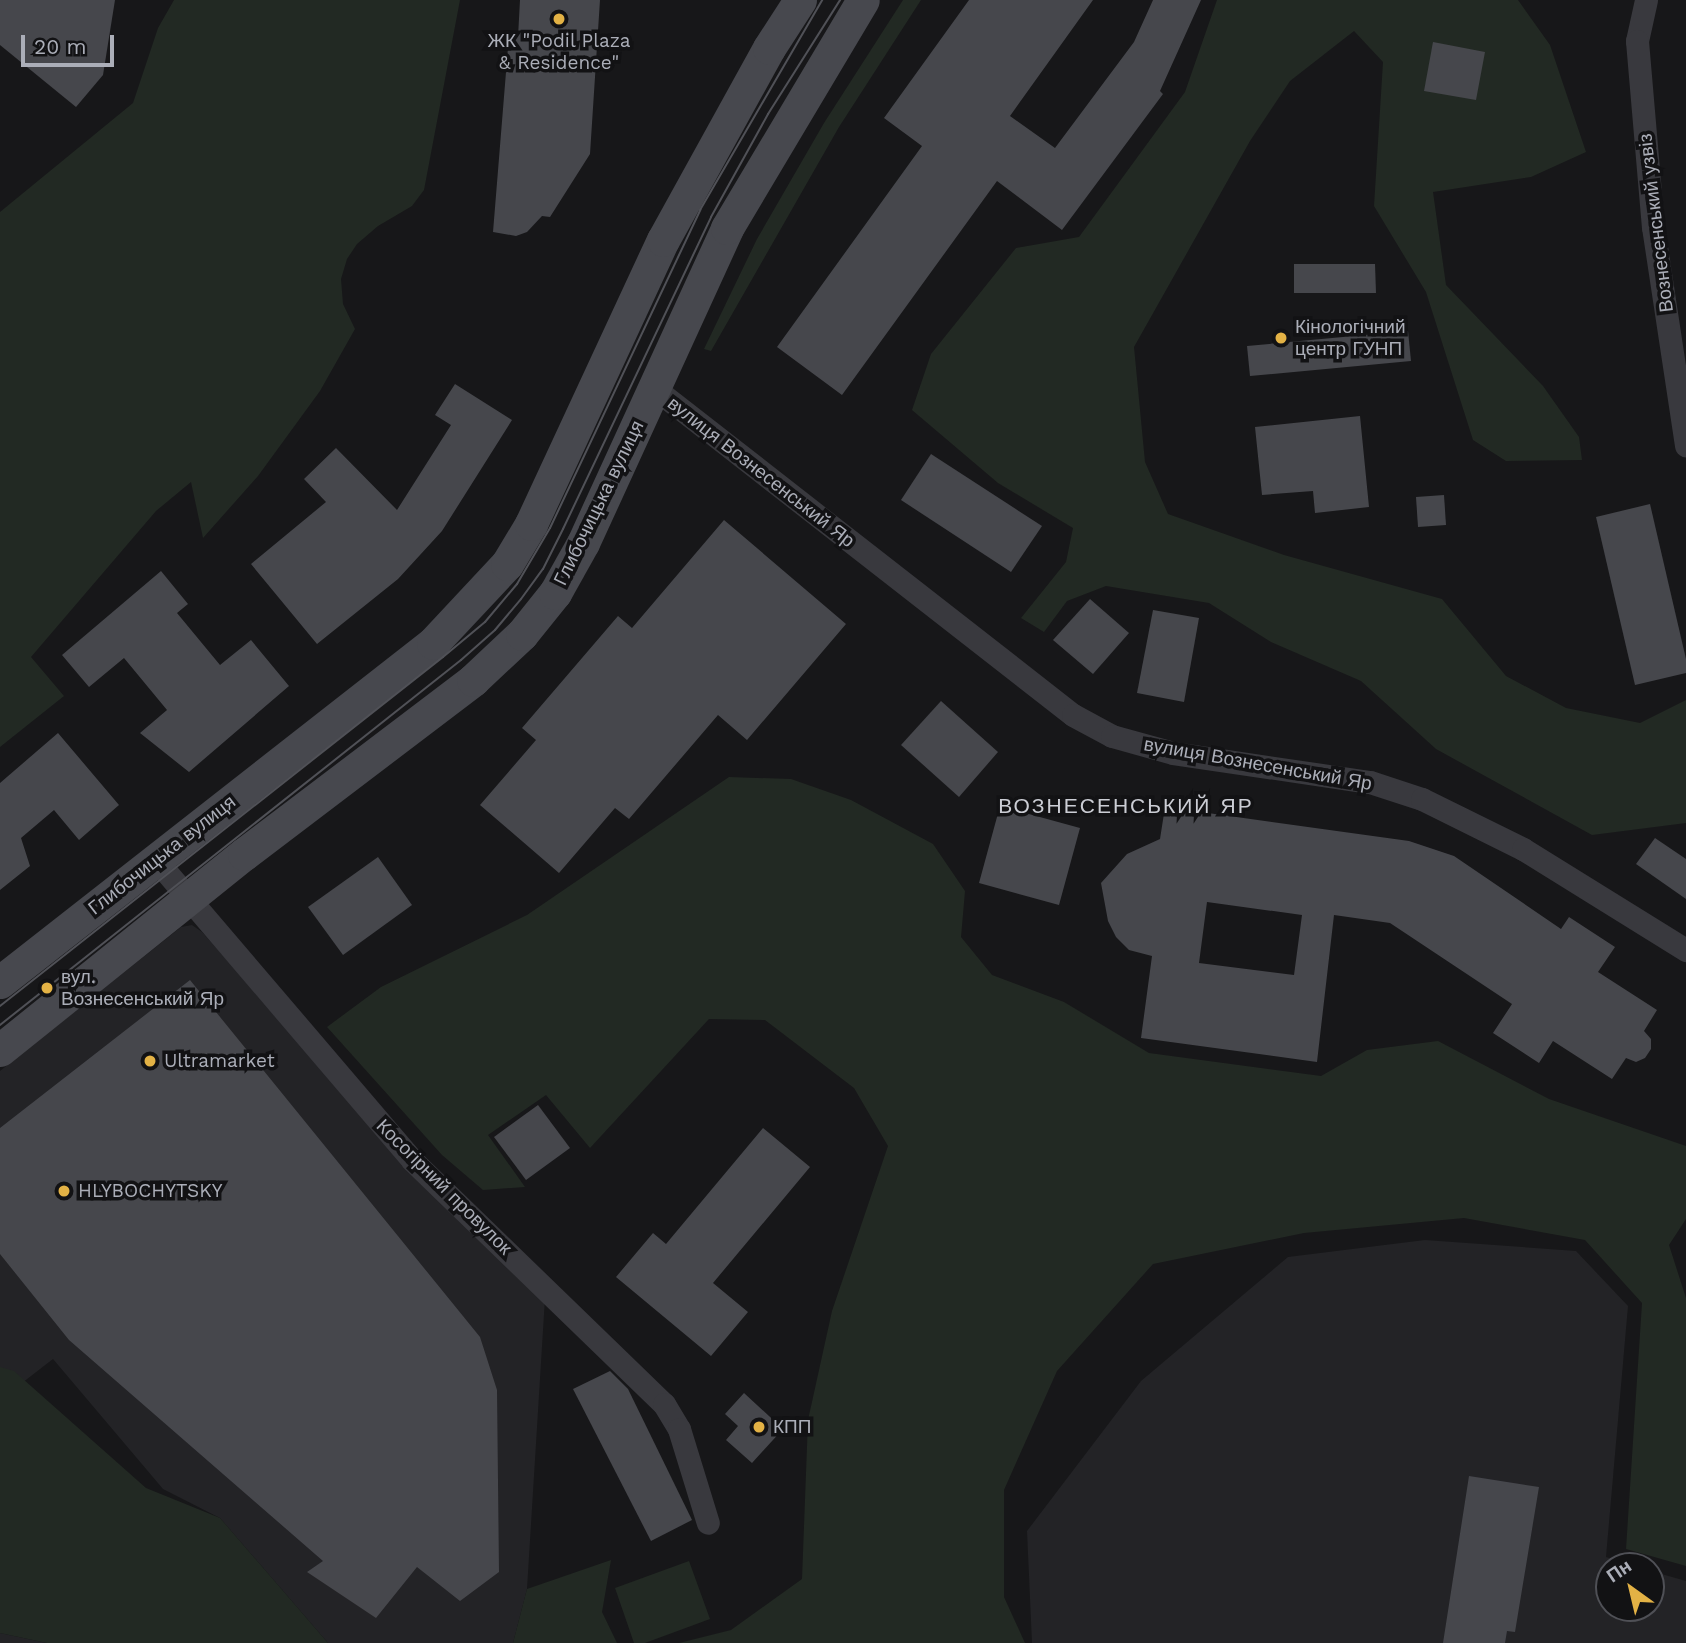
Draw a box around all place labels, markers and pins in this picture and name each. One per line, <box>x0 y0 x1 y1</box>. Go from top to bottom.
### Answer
marker: ЖК "Podil Plaza & Residence" <box>551 11 567 27</box>
place label: ЖК "Podil Plaza & Residence" <box>487 30 631 74</box>
place label: Кінологічний центр ГУНП <box>1295 316 1406 360</box>
marker: Кінологічний центр ГУНП <box>1273 330 1289 346</box>
place label: вул. Вознесенський Яр <box>61 966 224 1010</box>
marker: вул. Вознесенський Яр <box>39 980 55 996</box>
place label: Ultramarket <box>164 1050 275 1072</box>
marker: Ultramarket <box>142 1053 158 1069</box>
place label: HLYBOCHYTSKY <box>78 1180 222 1202</box>
marker: HLYBOCHYTSKY <box>56 1183 72 1199</box>
place label: КПП <box>773 1416 811 1438</box>
marker: КПП <box>751 1419 767 1435</box>

